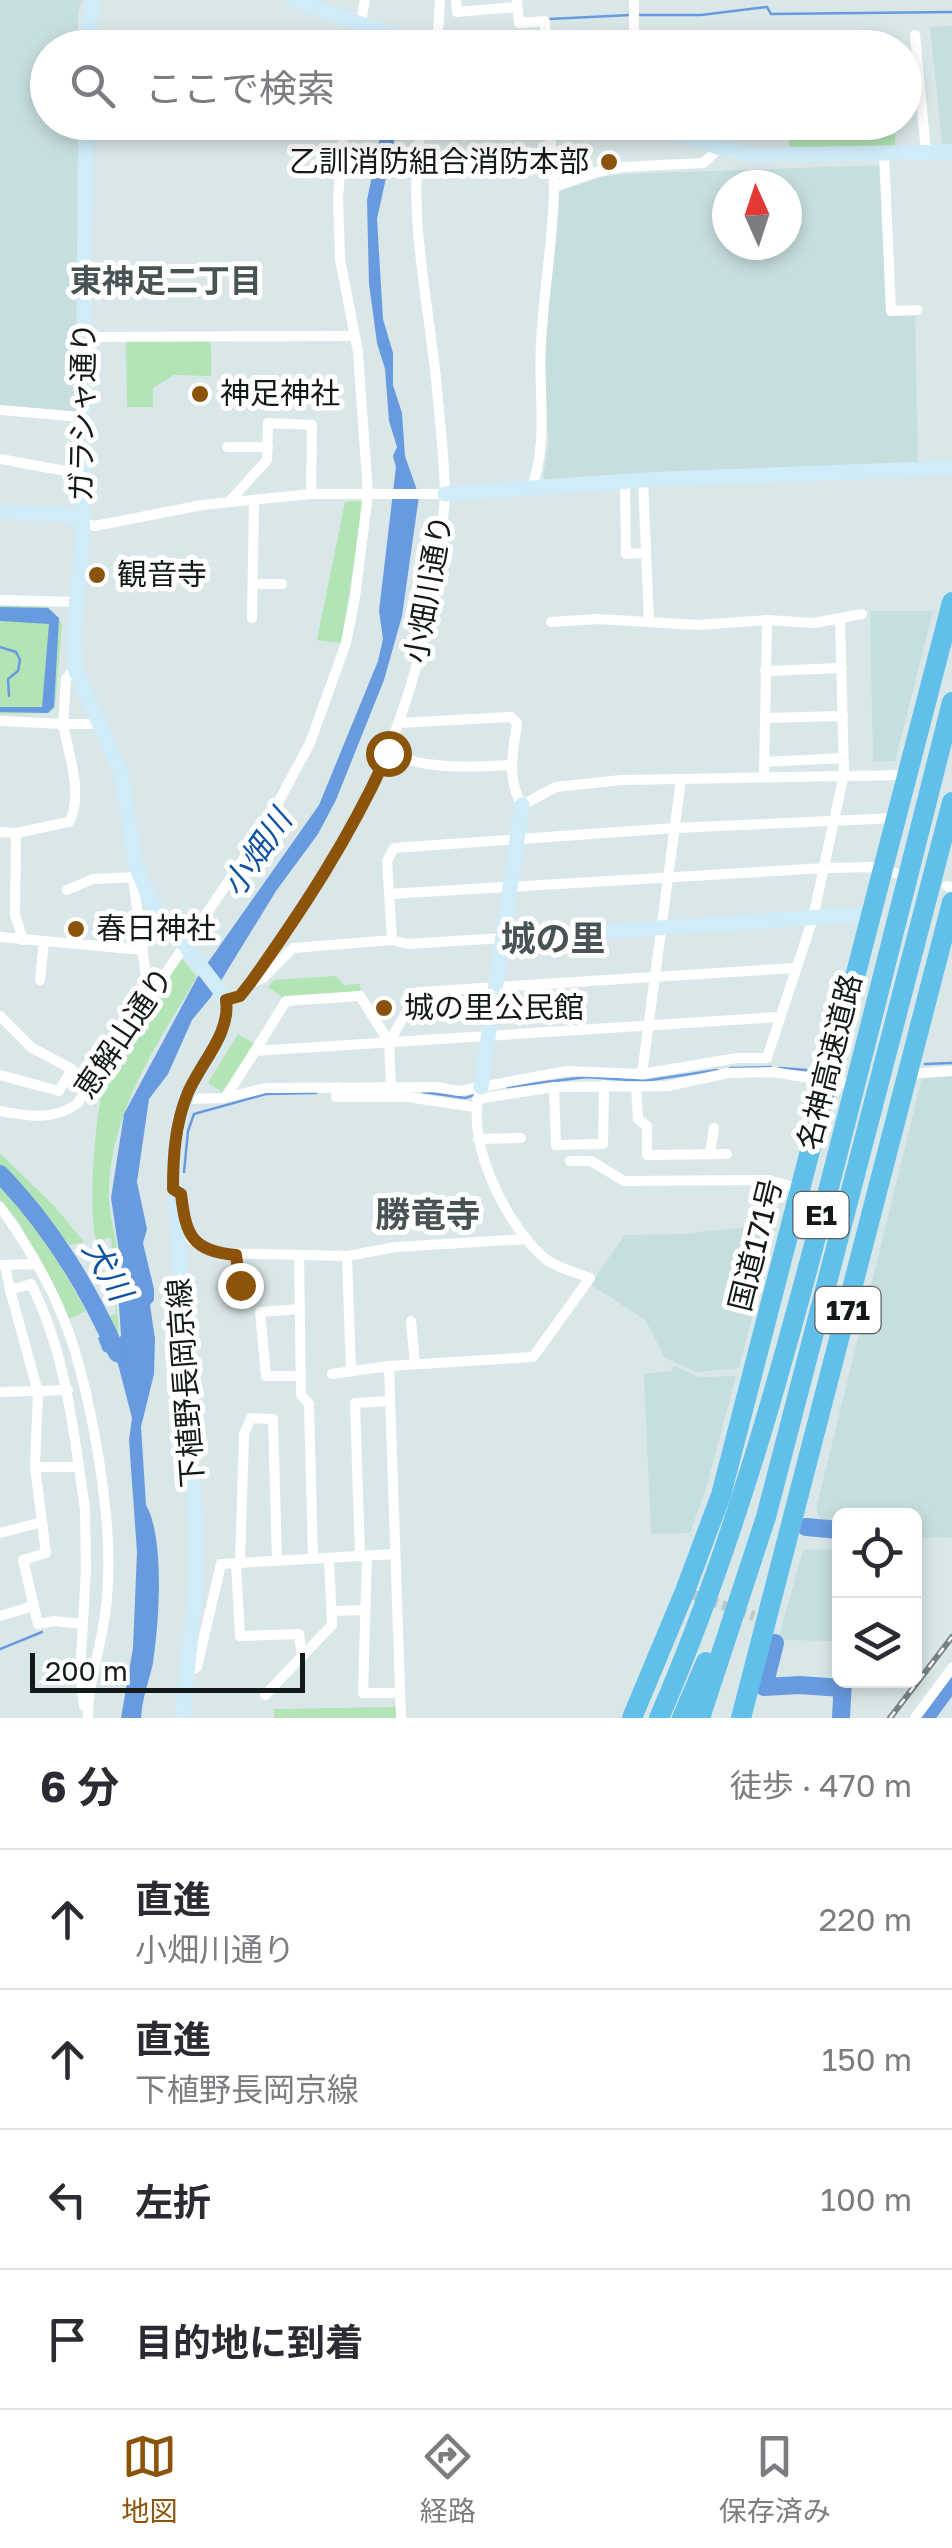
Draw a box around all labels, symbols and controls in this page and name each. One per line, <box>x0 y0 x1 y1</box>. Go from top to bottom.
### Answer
search box <box>30 30 922 140</box>
icon: search <box>65 58 120 113</box>
text: ここで検索 <box>145 65 335 110</box>
place label: 乙訓消防組合消防本部 <box>289 143 589 179</box>
marker: 乙訓消防組合消防本部 <box>598 151 620 173</box>
north arrow <box>712 170 802 260</box>
district label: 東神足二丁目 <box>70 261 262 299</box>
street label: ガラシャ通り <box>62 322 102 502</box>
place label: 神足神社 <box>220 375 340 411</box>
marker: 神足神社 <box>189 383 211 405</box>
street label: 小畑川通り <box>397 512 459 666</box>
place label: 観音寺 <box>117 556 207 592</box>
marker: 観音寺 <box>86 564 108 586</box>
route start <box>366 731 412 777</box>
water label: 小畑川 <box>214 800 300 903</box>
place label: 春日神社 <box>96 910 216 946</box>
district label: 城の里 <box>500 917 606 959</box>
marker: 春日神社 <box>65 918 87 940</box>
street label: 恵解山通り <box>66 960 180 1105</box>
street label: 名神高速道路 <box>790 970 868 1153</box>
place label: 城の里公民館 <box>404 989 584 1025</box>
marker: 城の里公民館 <box>373 997 395 1019</box>
street label: 国道171号 <box>721 1175 789 1315</box>
road number: E1 <box>794 1192 848 1238</box>
district label: 勝竜寺 <box>375 1193 481 1235</box>
water label: 犬川 <box>75 1232 142 1309</box>
route end <box>218 1263 264 1309</box>
street label: 下植野長岡京線 <box>160 1277 210 1489</box>
road number: 171 <box>816 1287 880 1333</box>
map controls <box>832 1508 922 1688</box>
button: locate <box>832 1508 922 1598</box>
button: layers <box>832 1598 922 1688</box>
scale bar <box>30 1648 305 1692</box>
text: 200 m <box>45 1654 128 1687</box>
text: 6 分 <box>40 1761 119 1811</box>
text: 徒歩 · 470 m <box>730 1766 912 1804</box>
text: 直進 <box>135 1876 211 1921</box>
icon: ahead <box>40 1892 95 1947</box>
text: 220 m <box>819 1900 912 1938</box>
text: 小畑川通り <box>135 1930 295 1968</box>
text: 直進 <box>135 2016 211 2061</box>
icon: ahead <box>40 2032 95 2087</box>
text: 150 m <box>822 2040 912 2078</box>
text: 下植野長岡京線 <box>135 2070 359 2108</box>
icon: left <box>40 2172 95 2227</box>
text: 左折 <box>135 2179 211 2224</box>
text: 100 m <box>820 2180 912 2218</box>
icon: arrive <box>40 2312 95 2367</box>
text: 目的地に到着 <box>135 2319 363 2364</box>
tab: 地図 <box>121 2429 177 2529</box>
tab: 経路 <box>420 2429 476 2529</box>
tab: 保存済み <box>719 2429 831 2529</box>

